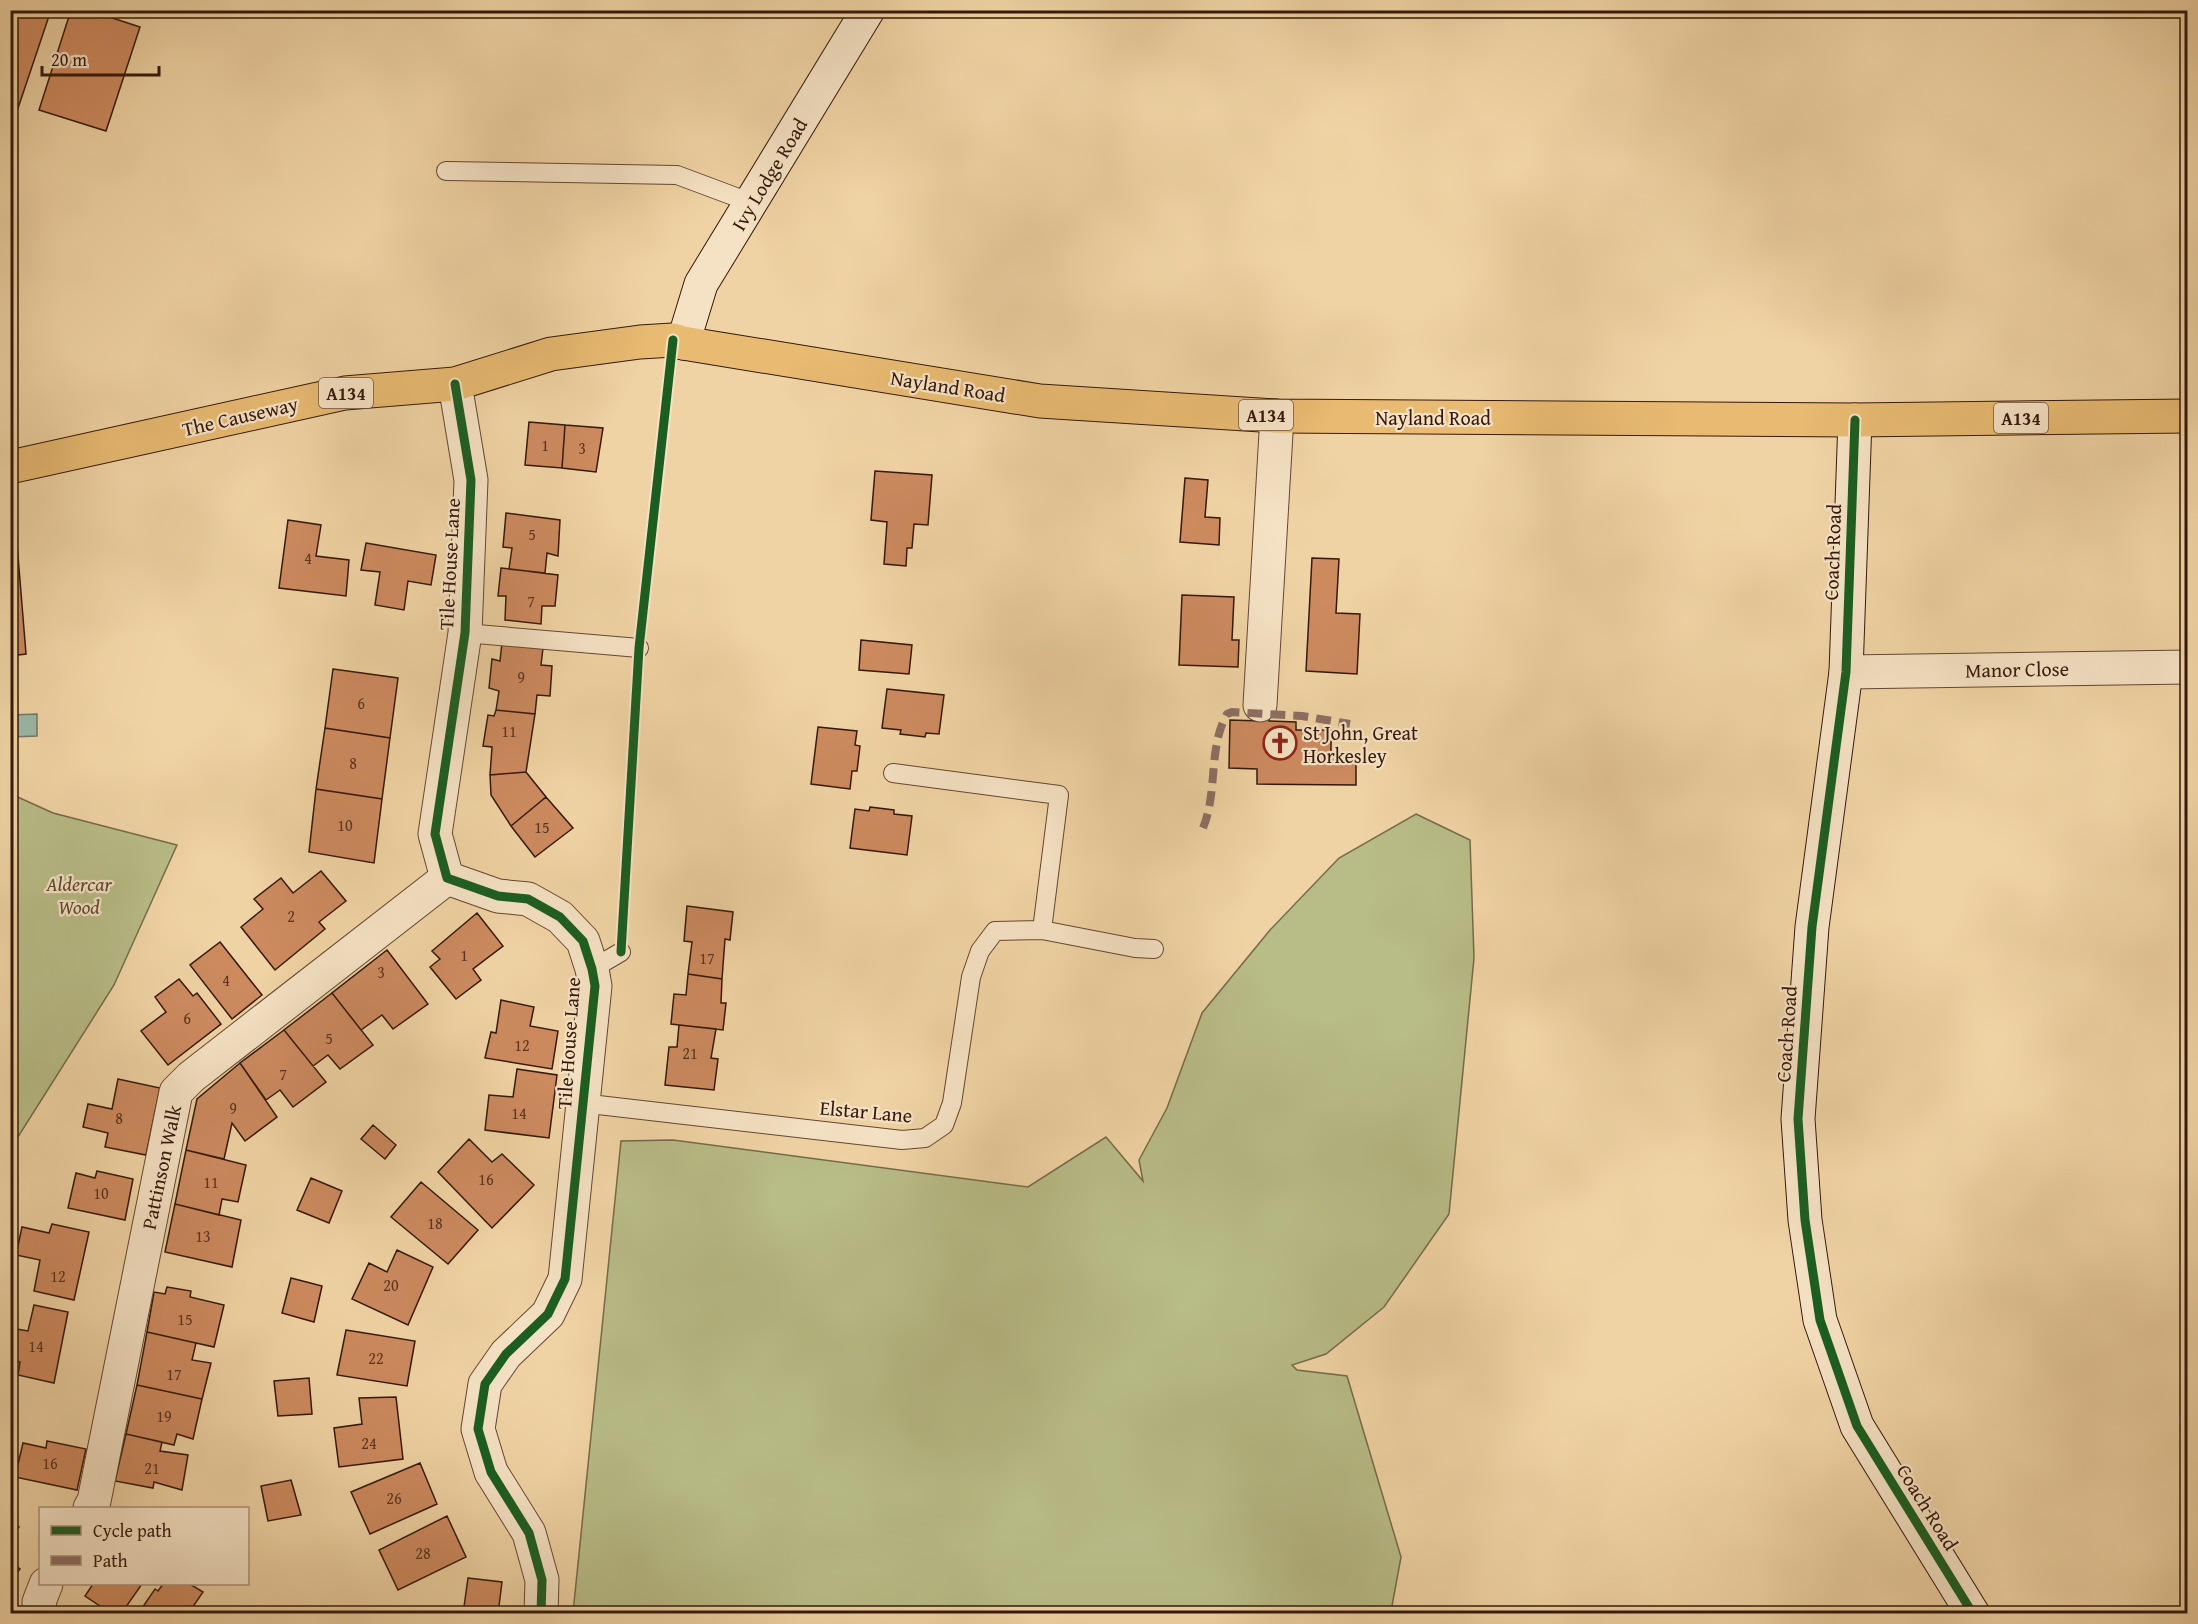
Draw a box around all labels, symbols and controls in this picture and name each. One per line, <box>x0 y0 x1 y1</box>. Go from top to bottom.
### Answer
scale bar <box>42 39 159 77</box>
text: 20 m <box>51 46 87 73</box>
street label: Ivy Lodge Road <box>724 112 814 236</box>
street label: Nayland Road <box>889 363 1008 409</box>
road number: A134 <box>319 378 373 408</box>
street label: The Causeway <box>179 389 301 443</box>
road number: A134 <box>1239 400 1293 430</box>
street label: Nayland Road <box>1375 403 1491 432</box>
road number: A134 <box>1994 403 2048 433</box>
house number: 1 <box>541 433 549 457</box>
house number: 3 <box>578 436 586 460</box>
street label: Tile House Lane <box>431 497 467 631</box>
street label: Coach Road <box>1816 503 1848 601</box>
house number: 5 <box>528 522 536 546</box>
house number: 4 <box>304 546 312 570</box>
house number: 7 <box>527 589 535 613</box>
street label: Manor Close <box>1965 654 2069 684</box>
house number: 9 <box>517 665 525 689</box>
house number: 6 <box>357 691 365 715</box>
place label: St John, Great Horkesley <box>1303 718 1418 770</box>
house number: 11 <box>501 719 517 743</box>
church icon: St John, Great Horkesley <box>1262 725 1298 761</box>
house number: 8 <box>349 751 357 775</box>
house number: 10 <box>337 813 353 837</box>
house number: 15 <box>534 815 550 839</box>
park label: Aldercar Wood <box>45 869 112 921</box>
house number: 2 <box>287 904 295 928</box>
house number: 1 <box>460 943 468 967</box>
house number: 17 <box>699 946 715 970</box>
house number: 3 <box>377 960 385 984</box>
house number: 4 <box>222 968 230 992</box>
street label: Tile House Lane <box>549 976 587 1110</box>
street label: Coach Road <box>1768 984 1804 1083</box>
house number: 6 <box>183 1006 191 1030</box>
house number: 5 <box>325 1026 333 1050</box>
house number: 12 <box>514 1033 530 1057</box>
house number: 21 <box>682 1041 698 1065</box>
house number: 7 <box>279 1062 287 1086</box>
street label: Elstar Lane <box>819 1093 913 1129</box>
house number: 9 <box>229 1096 237 1120</box>
street label: Pattinson Walk <box>134 1101 188 1232</box>
house number: 14 <box>511 1101 527 1125</box>
house number: 8 <box>115 1106 123 1130</box>
house number: 16 <box>478 1167 494 1191</box>
house number: 11 <box>203 1170 219 1194</box>
house number: 10 <box>93 1181 109 1205</box>
house number: 18 <box>427 1211 443 1235</box>
house number: 13 <box>195 1224 211 1248</box>
house number: 12 <box>50 1264 66 1288</box>
house number: 20 <box>383 1273 399 1297</box>
house number: 15 <box>177 1307 193 1331</box>
house number: 14 <box>28 1334 44 1358</box>
house number: 22 <box>368 1346 384 1370</box>
house number: 17 <box>166 1362 182 1386</box>
house number: 19 <box>156 1404 172 1428</box>
house number: 24 <box>361 1431 377 1455</box>
house number: 16 <box>42 1451 58 1475</box>
house number: 21 <box>144 1456 160 1480</box>
street label: Coach Road <box>1890 1458 1966 1556</box>
house number: 26 <box>386 1486 402 1510</box>
legend <box>39 1507 249 1585</box>
text: Cycle path <box>93 1517 172 1544</box>
house number: 28 <box>415 1541 431 1565</box>
text: Path <box>93 1547 128 1574</box>

